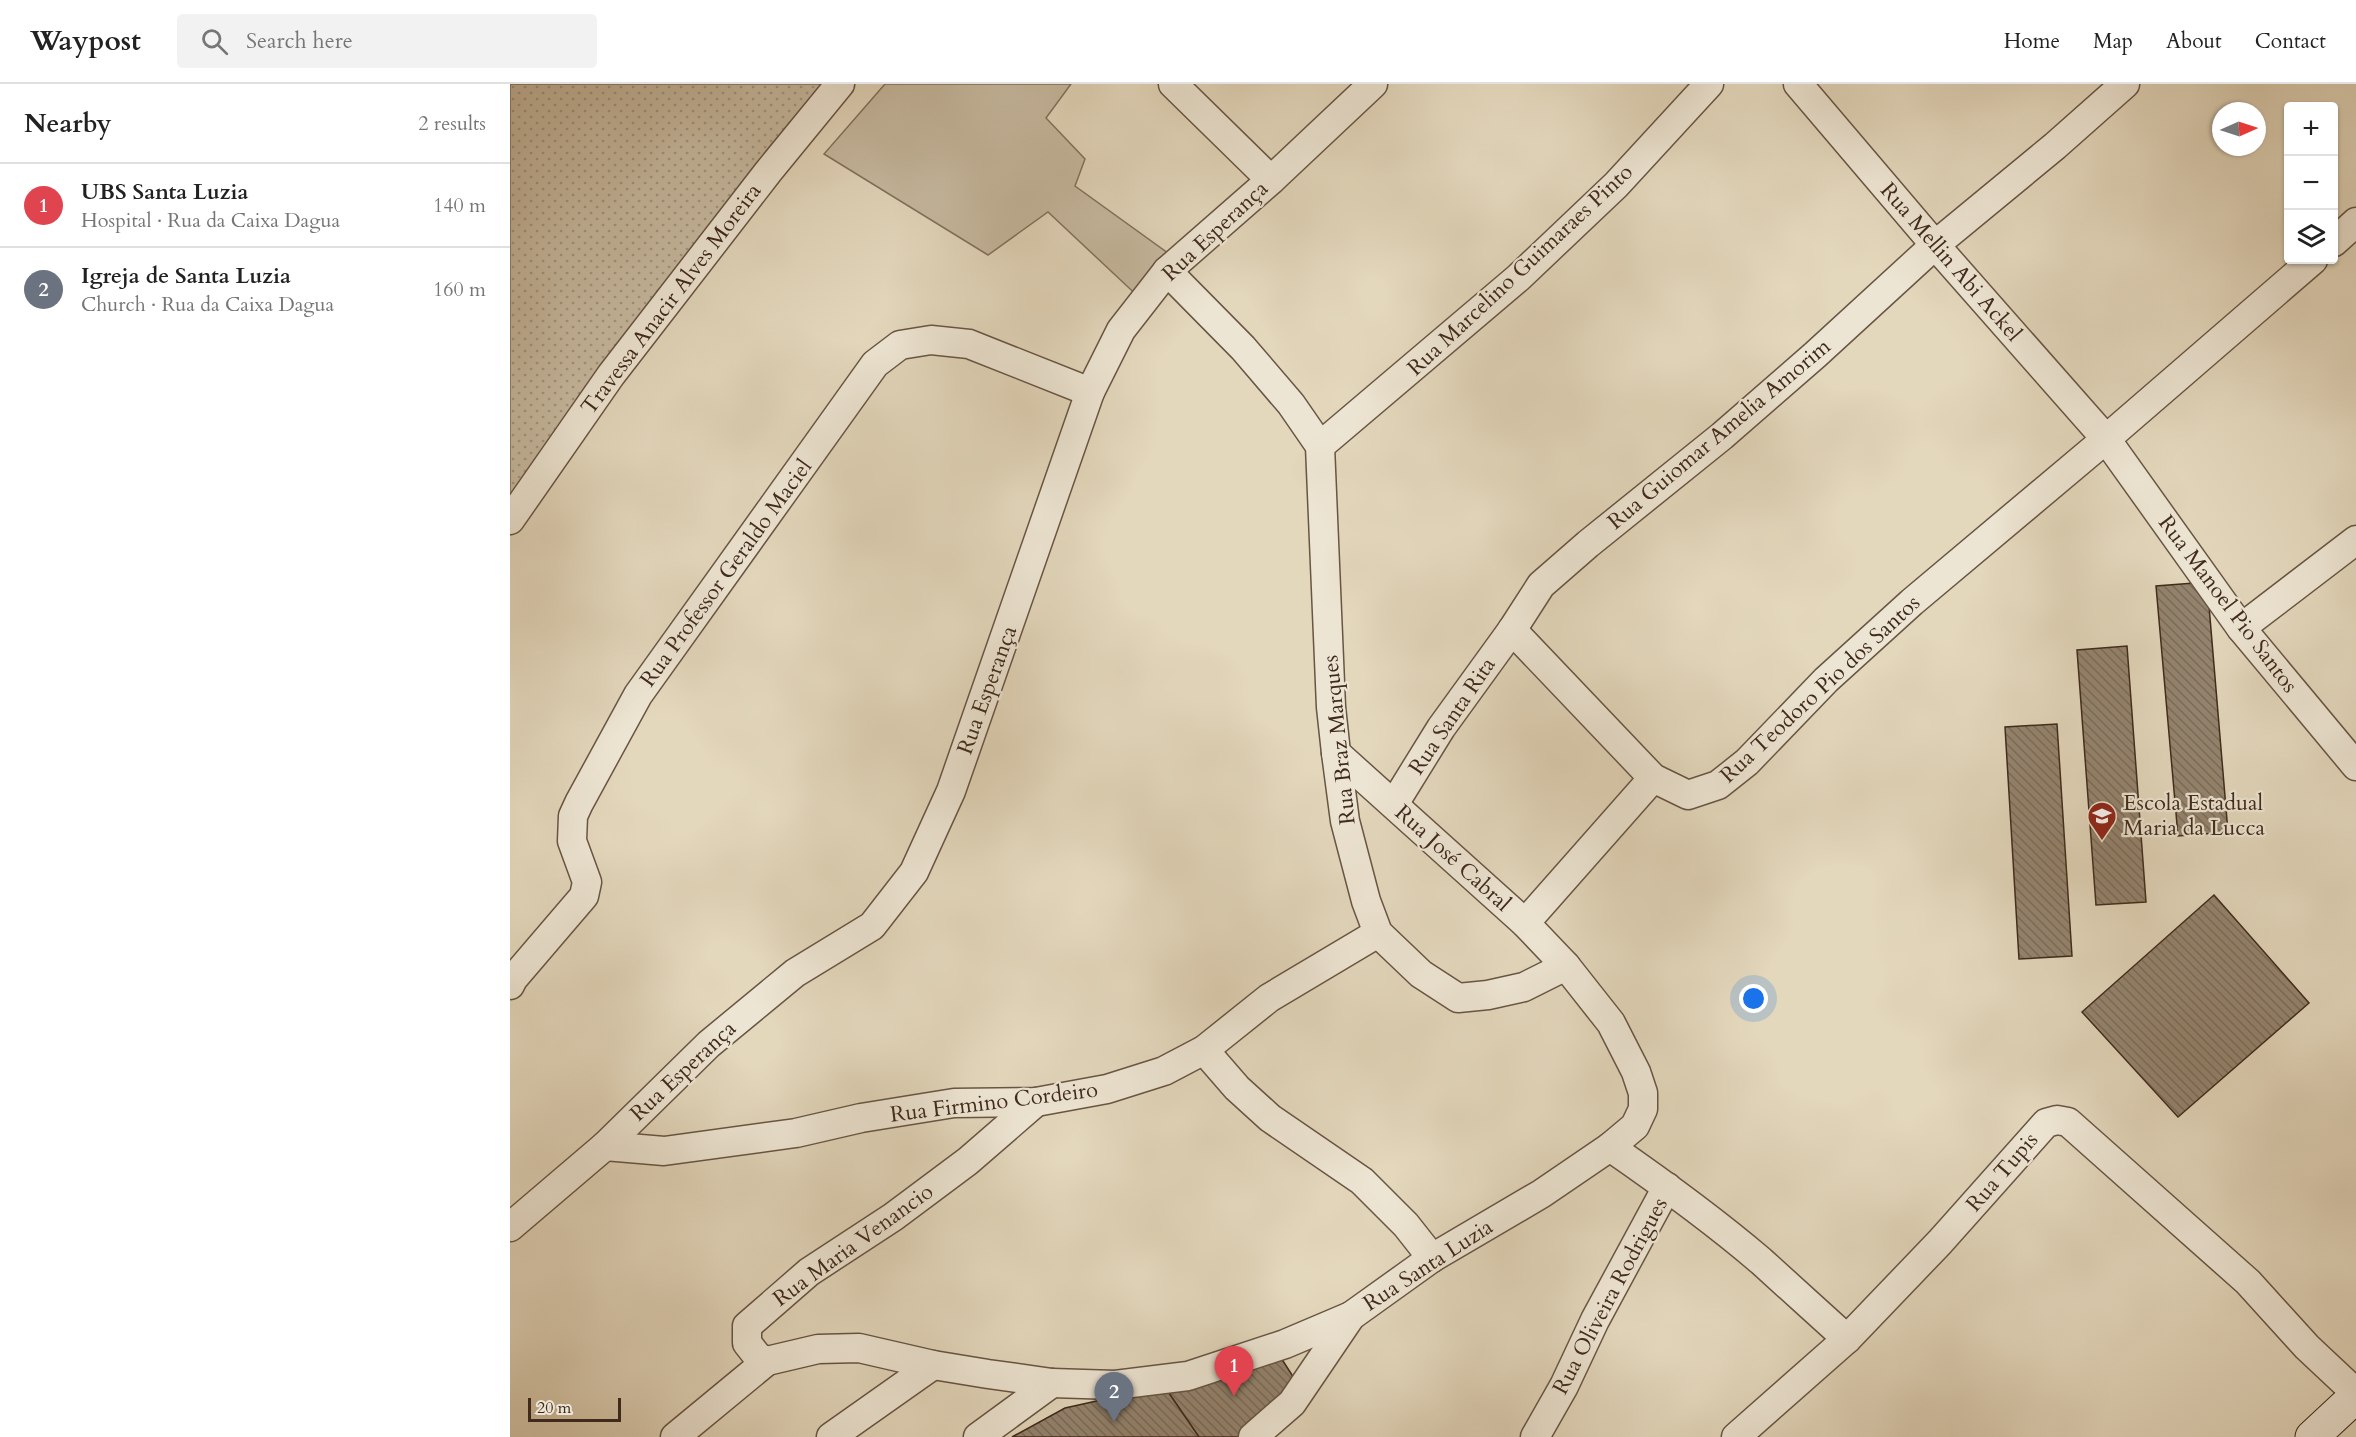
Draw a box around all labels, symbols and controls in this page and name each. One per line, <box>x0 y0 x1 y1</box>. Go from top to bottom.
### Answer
search box <box>177 14 597 68</box>
text: Waypost <box>30 22 141 60</box>
icon: search <box>198 25 231 58</box>
text: Search here <box>246 26 353 56</box>
text: Home <box>2004 27 2060 56</box>
text: Map <box>2093 27 2133 56</box>
text: About <box>2166 27 2222 56</box>
text: Contact <box>2255 27 2326 56</box>
north arrow <box>2212 102 2266 156</box>
map controls <box>2284 102 2338 264</box>
button: + <box>2284 102 2338 156</box>
text: Nearby <box>24 106 112 141</box>
text: 2 results <box>418 110 486 137</box>
button: − <box>2284 156 2338 210</box>
street label: Rua Marcelino Guimaraes Pinto <box>1401 157 1639 383</box>
street label: Rua Esperança <box>1155 174 1275 288</box>
street label: Rua Mellin Abi Ackel <box>1873 176 2029 348</box>
text: UBS Santa Luzia <box>81 177 249 207</box>
street label: Travessa Anacir Alves Moreira <box>574 177 768 421</box>
text: 1 <box>38 192 49 219</box>
text: 140 m <box>433 192 486 219</box>
text: Hospital · Rua da Caixa Dagua <box>81 207 340 234</box>
button: layers <box>2284 210 2338 264</box>
text: Igreja de Santa Luzia <box>81 261 291 291</box>
text: 2 <box>38 276 49 303</box>
text: 160 m <box>433 276 486 303</box>
text: Church · Rua da Caixa Dagua <box>81 291 334 318</box>
street label: Rua Guiomar Amelia Amorim <box>1601 331 1837 536</box>
street label: Rua Professor Geraldo Maciel <box>633 453 819 693</box>
street label: Rua Manoel Pio Santos <box>2151 509 2305 699</box>
street label: Rua Teodoro Pio dos Santos <box>1713 588 1927 790</box>
street label: Rua Esperança <box>950 621 1024 759</box>
street label: Rua Santa Rita <box>1402 651 1503 781</box>
street label: Rua Braz Marques <box>1315 654 1363 826</box>
place label: Escola Estadual Maria da Lucca <box>2123 788 2265 843</box>
street label: Rua José Cabral <box>1388 798 1518 918</box>
school or university icon: Escola Estadual Maria da Lucca <box>2086 800 2118 842</box>
your location <box>1739 984 1768 1013</box>
street label: Rua Esperança <box>623 1014 743 1128</box>
street label: Rua Firmino Cordeiro <box>888 1074 1100 1130</box>
street label: Rua Tupis <box>1959 1126 2045 1218</box>
street label: Rua Maria Venancio <box>767 1177 939 1313</box>
street label: Rua Oliveira Rodrigues <box>1545 1192 1675 1400</box>
street label: Rua Santa Luzia <box>1357 1212 1499 1318</box>
pin: 1 <box>1214 1346 1254 1396</box>
pin: 2 <box>1094 1372 1134 1422</box>
scale bar <box>528 1395 621 1422</box>
text: 20 m <box>537 1397 571 1419</box>

